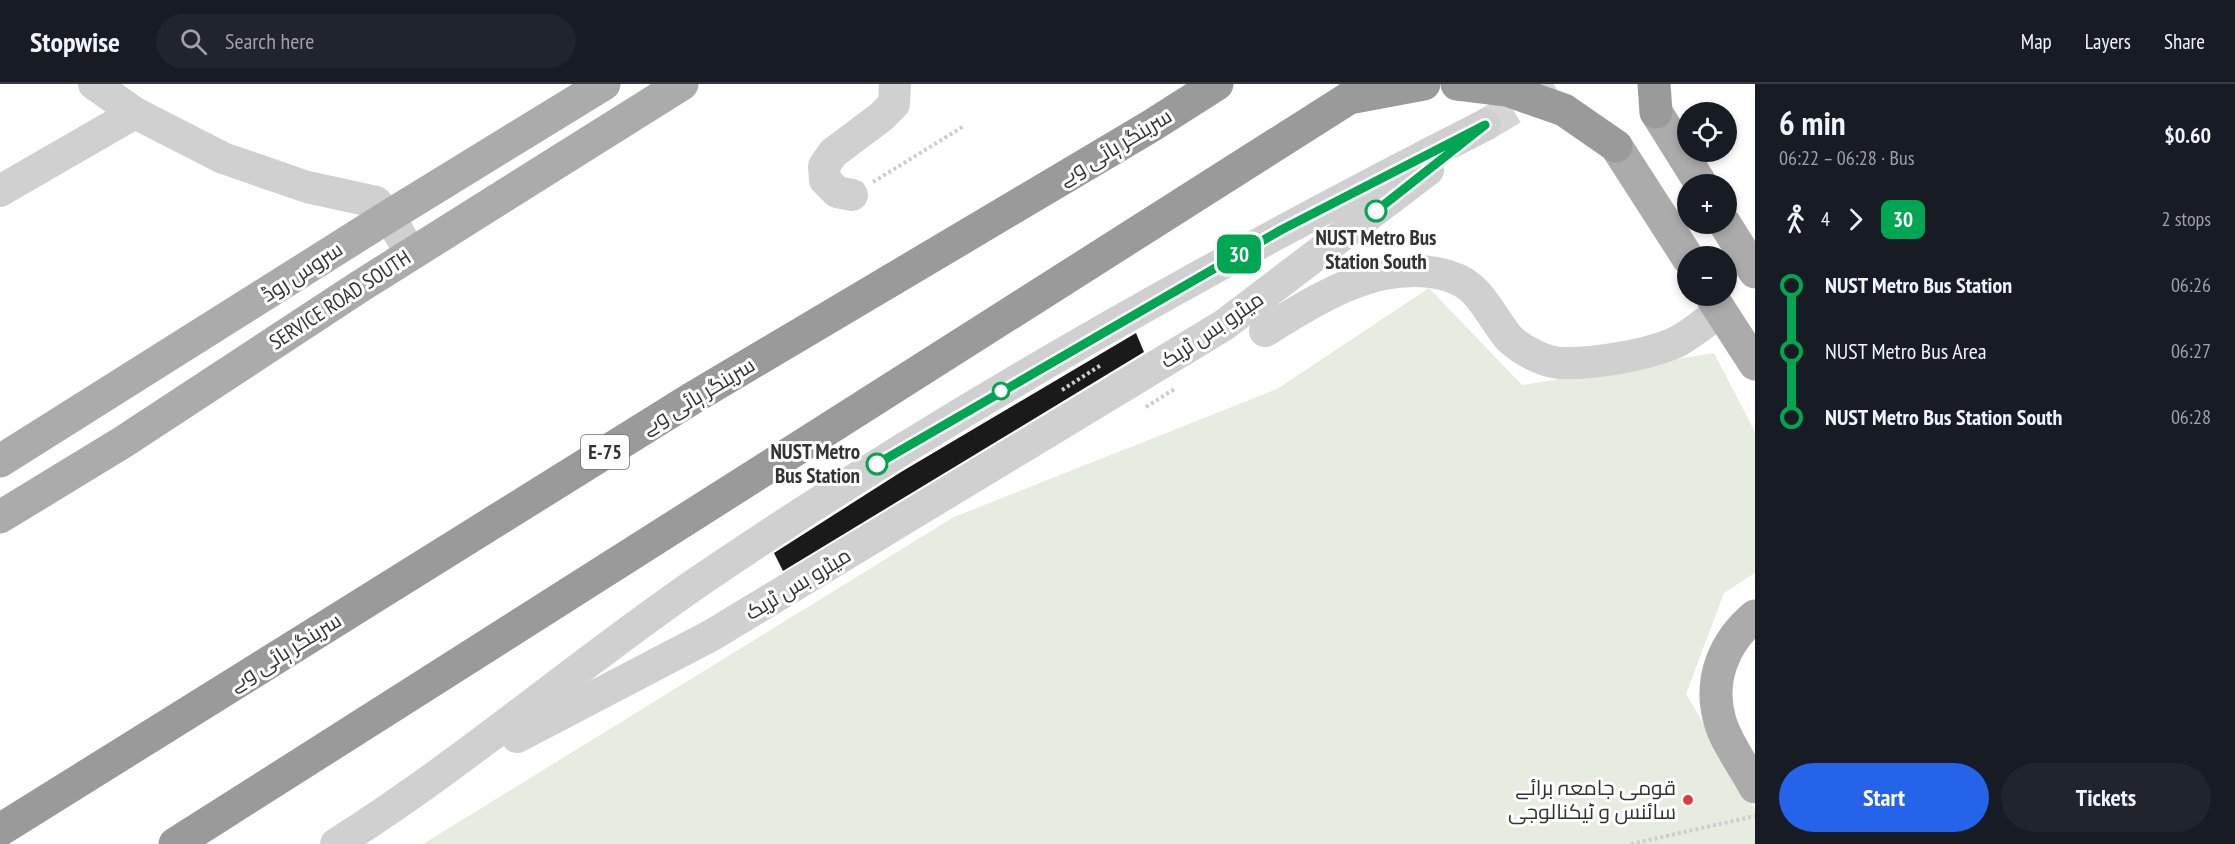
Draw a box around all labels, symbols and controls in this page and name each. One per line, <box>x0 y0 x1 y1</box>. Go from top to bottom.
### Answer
search box <box>156 14 576 68</box>
text: Stopwise <box>30 23 120 60</box>
icon: search <box>177 25 210 58</box>
text: Search here <box>225 27 314 55</box>
text: Map <box>2021 28 2052 55</box>
text: Layers <box>2085 28 2131 55</box>
text: Share <box>2164 28 2205 55</box>
text: 6 min <box>1779 101 1846 144</box>
street label: سرینگر ہائی وے <box>1053 102 1177 192</box>
map controls <box>1677 102 1737 306</box>
button: locate <box>1677 102 1737 162</box>
text: $0.60 <box>2164 121 2211 149</box>
text: 06:22 – 06:28 · Bus <box>1779 145 1914 171</box>
button: + <box>1677 174 1737 234</box>
marker: NUST Metro Bus Station South <box>1365 200 1387 222</box>
icon: walk <box>1779 203 1812 236</box>
icon: forward <box>1839 203 1872 236</box>
text: 4 <box>1821 206 1830 232</box>
text: 30 <box>1893 206 1913 233</box>
text: 2 stops <box>2162 206 2211 232</box>
place label: NUST Metro Bus Station South <box>1316 224 1436 275</box>
line badge: 30 <box>1212 234 1266 274</box>
street label: سروس روڈ <box>256 235 348 308</box>
text: 30 <box>1229 241 1249 268</box>
street label: SERVICE ROAD SOUTH <box>264 244 415 355</box>
button: − <box>1677 246 1737 306</box>
text: NUST Metro Bus Station <box>1825 271 2012 299</box>
text: 06:26 <box>2171 272 2211 298</box>
street label: میٹرو بس ٹریک <box>1155 285 1269 374</box>
text: NUST Metro Bus Area <box>1825 337 1987 365</box>
text: 06:27 <box>2171 338 2211 364</box>
street label: سرینگر ہائی وے <box>636 351 760 441</box>
unlabelled marker <box>992 382 1010 400</box>
text: NUST Metro Bus Station South <box>1825 403 2062 431</box>
text: 06:28 <box>2171 404 2211 430</box>
road number: E-75 <box>581 435 629 469</box>
place label: NUST Metro Bus Station <box>771 438 860 489</box>
marker: NUST Metro Bus Station <box>866 453 888 475</box>
street label: میٹرو بس ٹریک <box>740 541 856 626</box>
street label: سرینگر ہائی وے <box>223 606 347 698</box>
button: Start <box>1779 763 1989 832</box>
button: Tickets <box>2001 763 2211 832</box>
place label: قومی جامعہ برائے سائنس و ٹیکنالوجی <box>1508 774 1676 825</box>
marker: قومی جامعہ برائے سائنس و ٹیکنالوجی <box>1681 793 1695 807</box>

